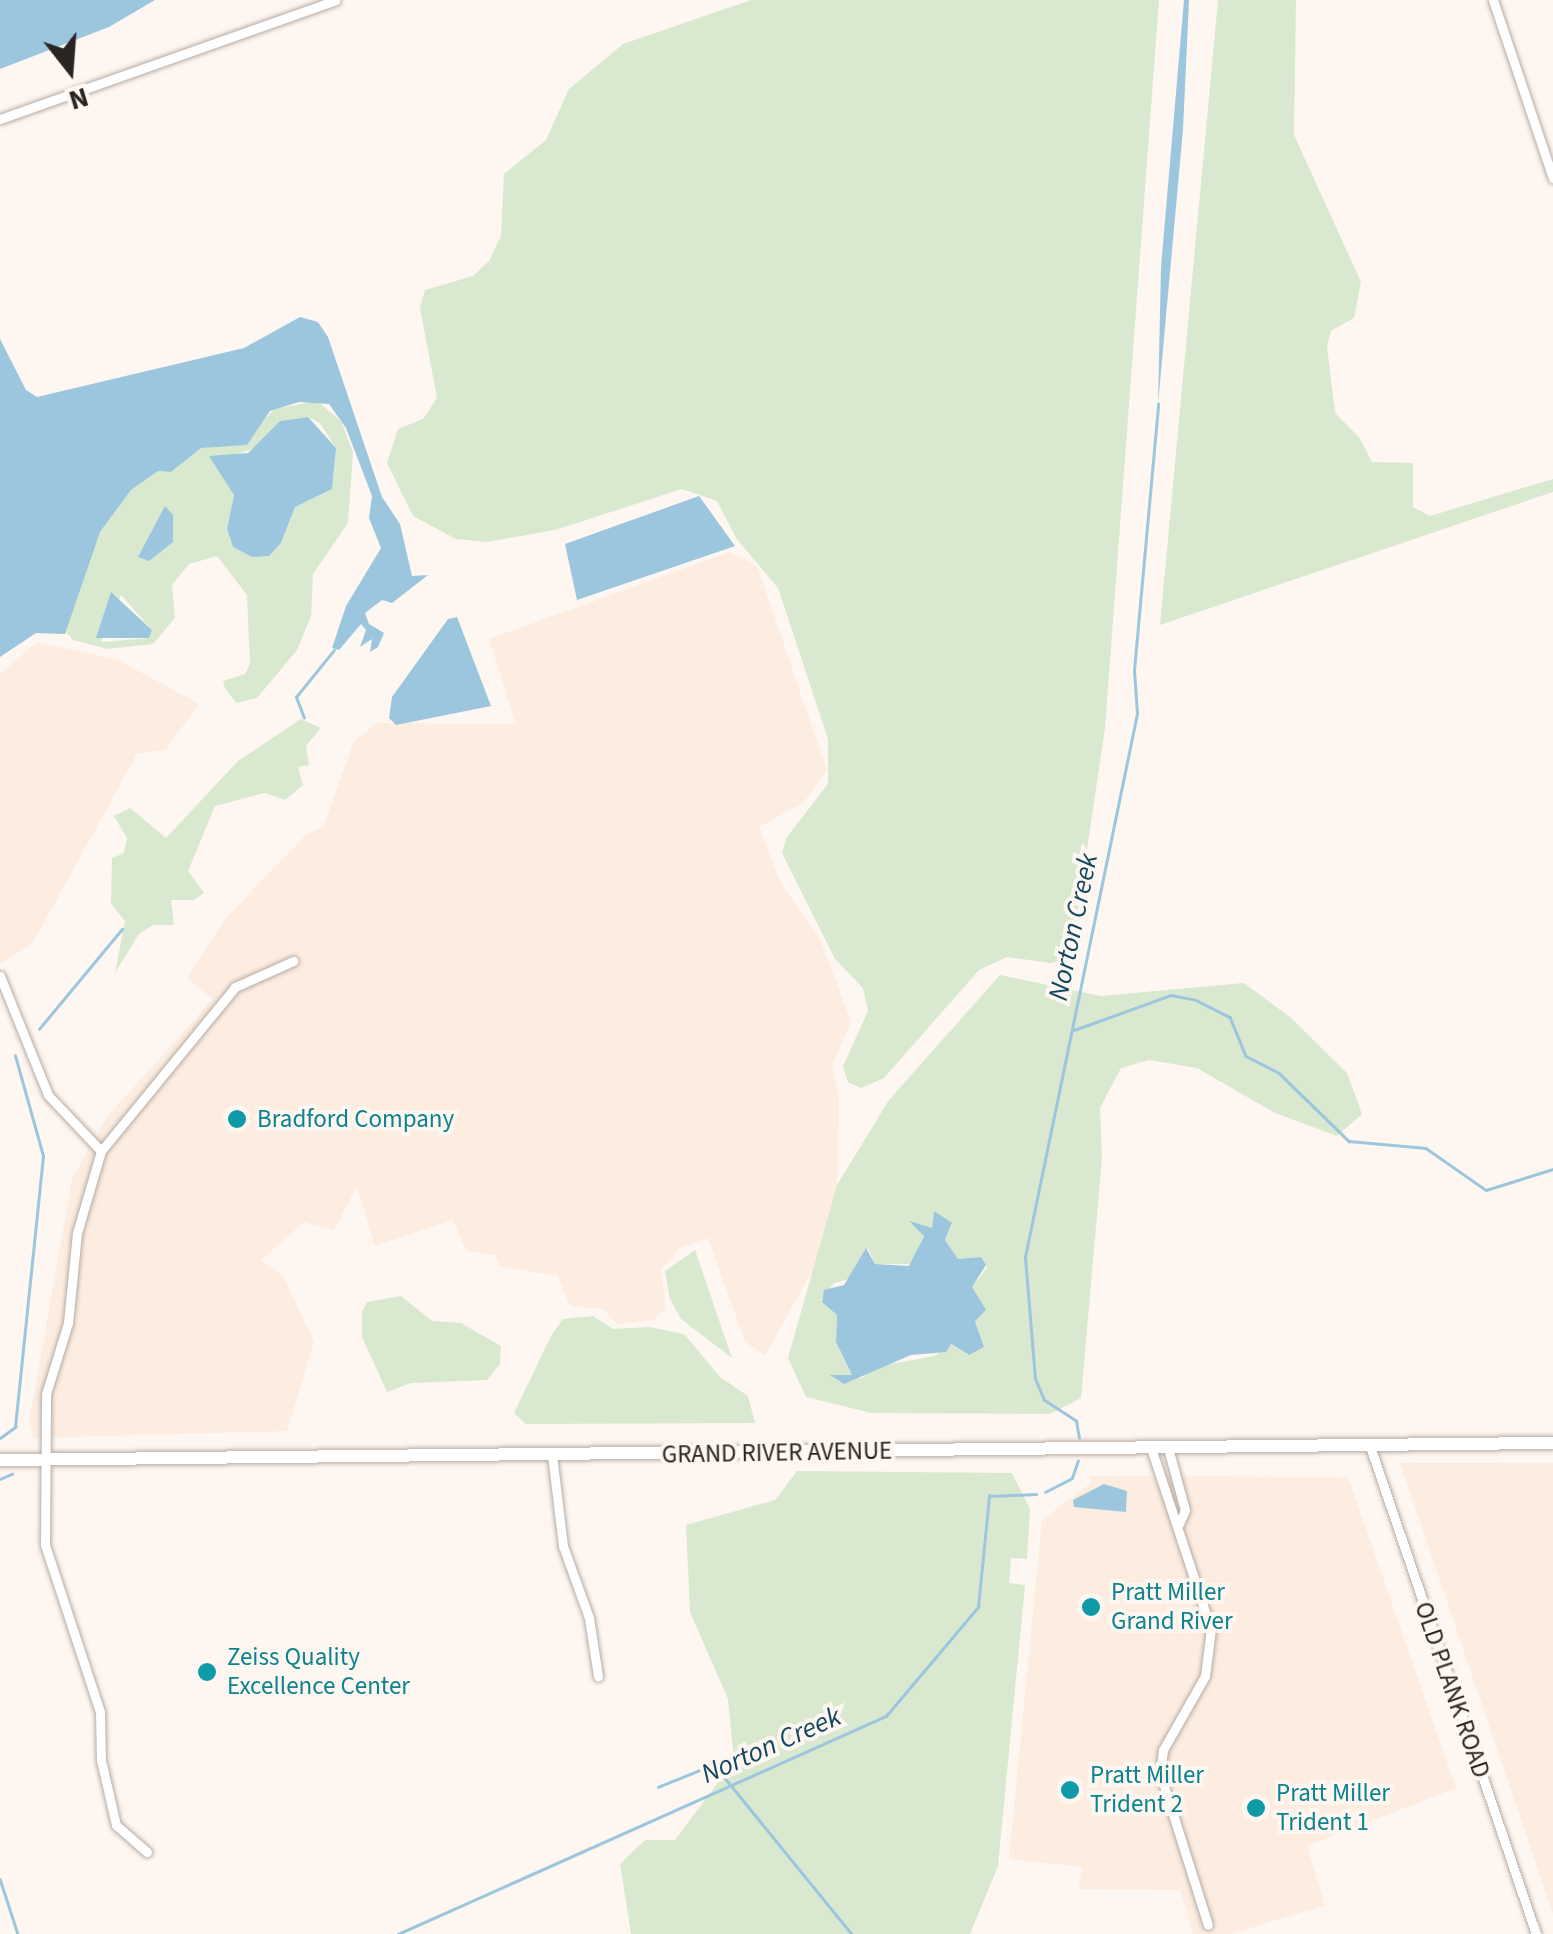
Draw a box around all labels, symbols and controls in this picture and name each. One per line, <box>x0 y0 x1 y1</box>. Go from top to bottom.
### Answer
north arrow <box>20 20 120 120</box>
text: N <box>64 77 94 121</box>
water label: Norton Creek <box>1041 850 1105 1004</box>
place label: Bradford Company <box>257 1104 454 1134</box>
marker: Bradford Company <box>226 1108 248 1130</box>
street label: GRAND RIVER AVENUE <box>661 1436 893 1470</box>
place label: Pratt Miller Grand River <box>1111 1578 1233 1637</box>
marker: Pratt Miller Grand River <box>1080 1596 1102 1618</box>
street label: OLD PLANK ROAD <box>1408 1598 1496 1782</box>
place label: Zeiss Quality Excellence Center <box>227 1643 410 1702</box>
marker: Zeiss Quality Excellence Center <box>196 1661 218 1683</box>
water label: Norton Creek <box>696 1699 846 1791</box>
place label: Pratt Miller Trident 2 <box>1090 1761 1204 1820</box>
marker: Pratt Miller Trident 2 <box>1059 1779 1081 1801</box>
place label: Pratt Miller Trident 1 <box>1276 1779 1390 1838</box>
marker: Pratt Miller Trident 1 <box>1245 1797 1267 1819</box>

